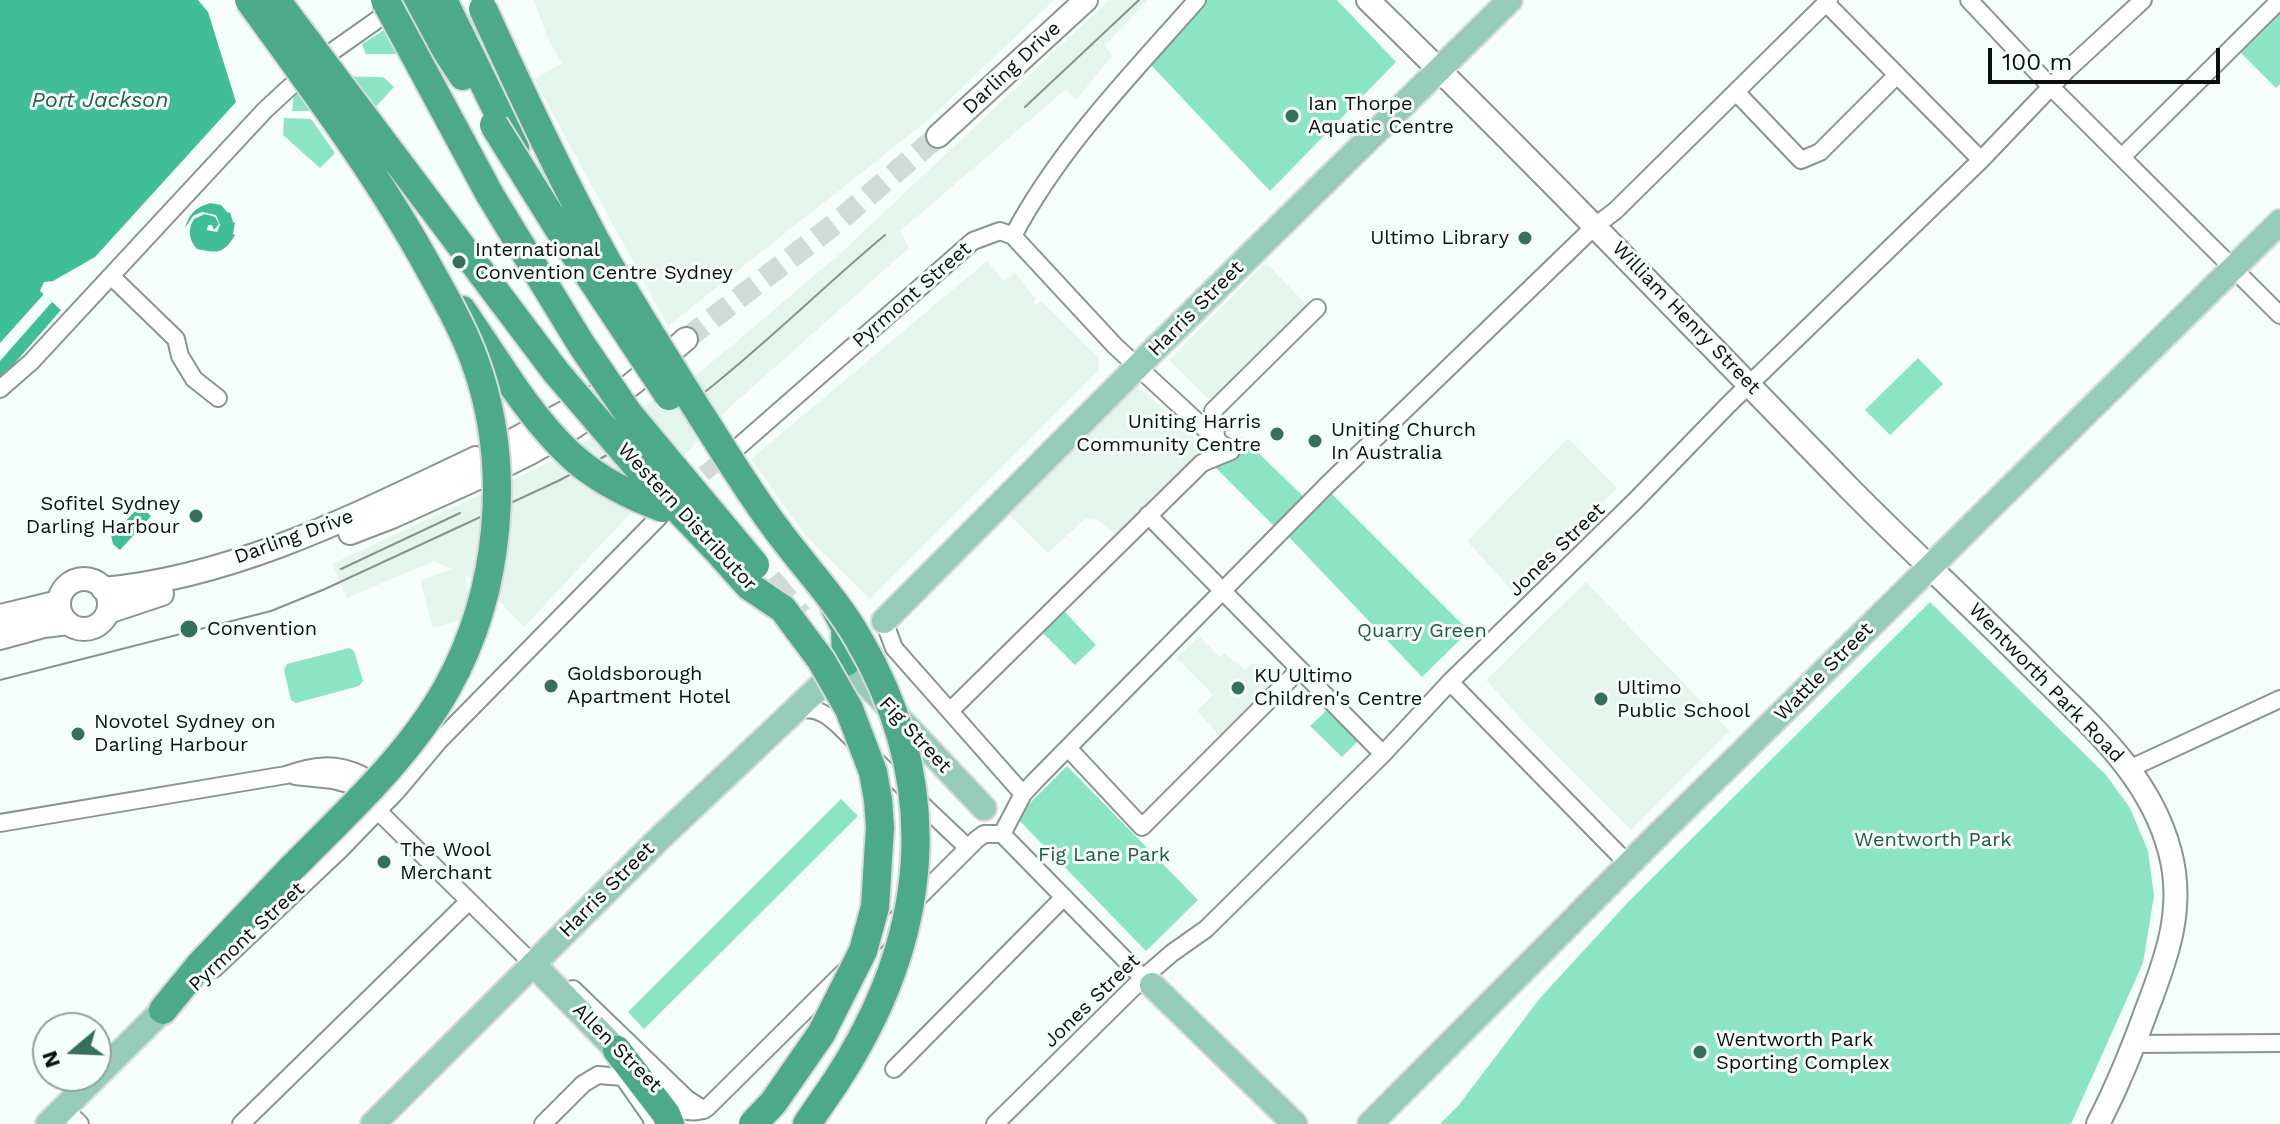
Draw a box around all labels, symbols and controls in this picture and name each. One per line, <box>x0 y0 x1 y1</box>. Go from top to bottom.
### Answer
street label: Darling Drive <box>958 17 1066 119</box>
scale bar <box>1992 32 2224 82</box>
text: 100 m <box>2002 48 2072 76</box>
water label: Port Jackson <box>32 88 168 114</box>
place label: Ian Thorpe Aquatic Centre <box>1308 92 1454 139</box>
marker: Ian Thorpe Aquatic Centre <box>1283 107 1301 125</box>
place label: Ultimo Library <box>1370 226 1509 250</box>
marker: Ultimo Library <box>1516 229 1534 247</box>
street label: Pyrmont Street <box>848 237 976 353</box>
street label: William Henry Street <box>1607 237 1765 399</box>
place label: International Convention Centre Sydney <box>475 238 733 285</box>
marker: International Convention Centre Sydney <box>450 253 468 271</box>
street label: Harris Street <box>1143 256 1249 362</box>
place label: Uniting Harris Community Centre <box>1076 410 1261 457</box>
place label: Uniting Church In Australia <box>1331 418 1476 465</box>
marker: Uniting Harris Community Centre <box>1268 425 1286 443</box>
marker: Uniting Church In Australia <box>1306 432 1324 450</box>
street label: Western Distributor <box>612 438 762 596</box>
place label: Sofitel Sydney Darling Harbour <box>26 492 180 539</box>
street label: Jones Street <box>1504 498 1610 602</box>
street label: Darling Drive <box>231 504 357 570</box>
marker: Sofitel Sydney Darling Harbour <box>187 507 205 525</box>
street label: Wentworth Park Road <box>1963 598 2129 768</box>
place label: Convention <box>207 617 317 641</box>
marker: Convention <box>178 618 200 640</box>
street label: Wattle Street <box>1770 618 1878 726</box>
park label: Quarry Green <box>1357 619 1487 643</box>
place label: Goldsborough Apartment Hotel <box>567 662 730 709</box>
place label: KU Ultimo Children's Centre <box>1254 664 1422 711</box>
place label: Ultimo Public School <box>1617 676 1750 723</box>
marker: Goldsborough Apartment Hotel <box>542 677 560 695</box>
marker: KU Ultimo Children's Centre <box>1229 679 1247 697</box>
marker: Ultimo Public School <box>1592 690 1610 708</box>
street label: Fig Street <box>874 692 956 778</box>
place label: Novotel Sydney on Darling Harbour <box>94 710 276 757</box>
marker: Novotel Sydney on Darling Harbour <box>69 725 87 743</box>
park label: Wentworth Park <box>1854 828 2012 852</box>
street label: Harris Street <box>554 837 660 943</box>
place label: The Wool Merchant <box>400 838 492 885</box>
park label: Fig Lane Park <box>1038 843 1170 867</box>
marker: The Wool Merchant <box>375 853 393 871</box>
street label: Pyrmont Street <box>184 877 310 997</box>
street label: Jones Street <box>1039 949 1145 1053</box>
street label: Allen Street <box>567 998 667 1098</box>
north arrow <box>32 1012 112 1092</box>
place label: Wentworth Park Sporting Complex <box>1716 1028 1890 1075</box>
marker: Wentworth Park Sporting Complex <box>1691 1043 1709 1061</box>
text: N <box>36 1048 65 1071</box>

